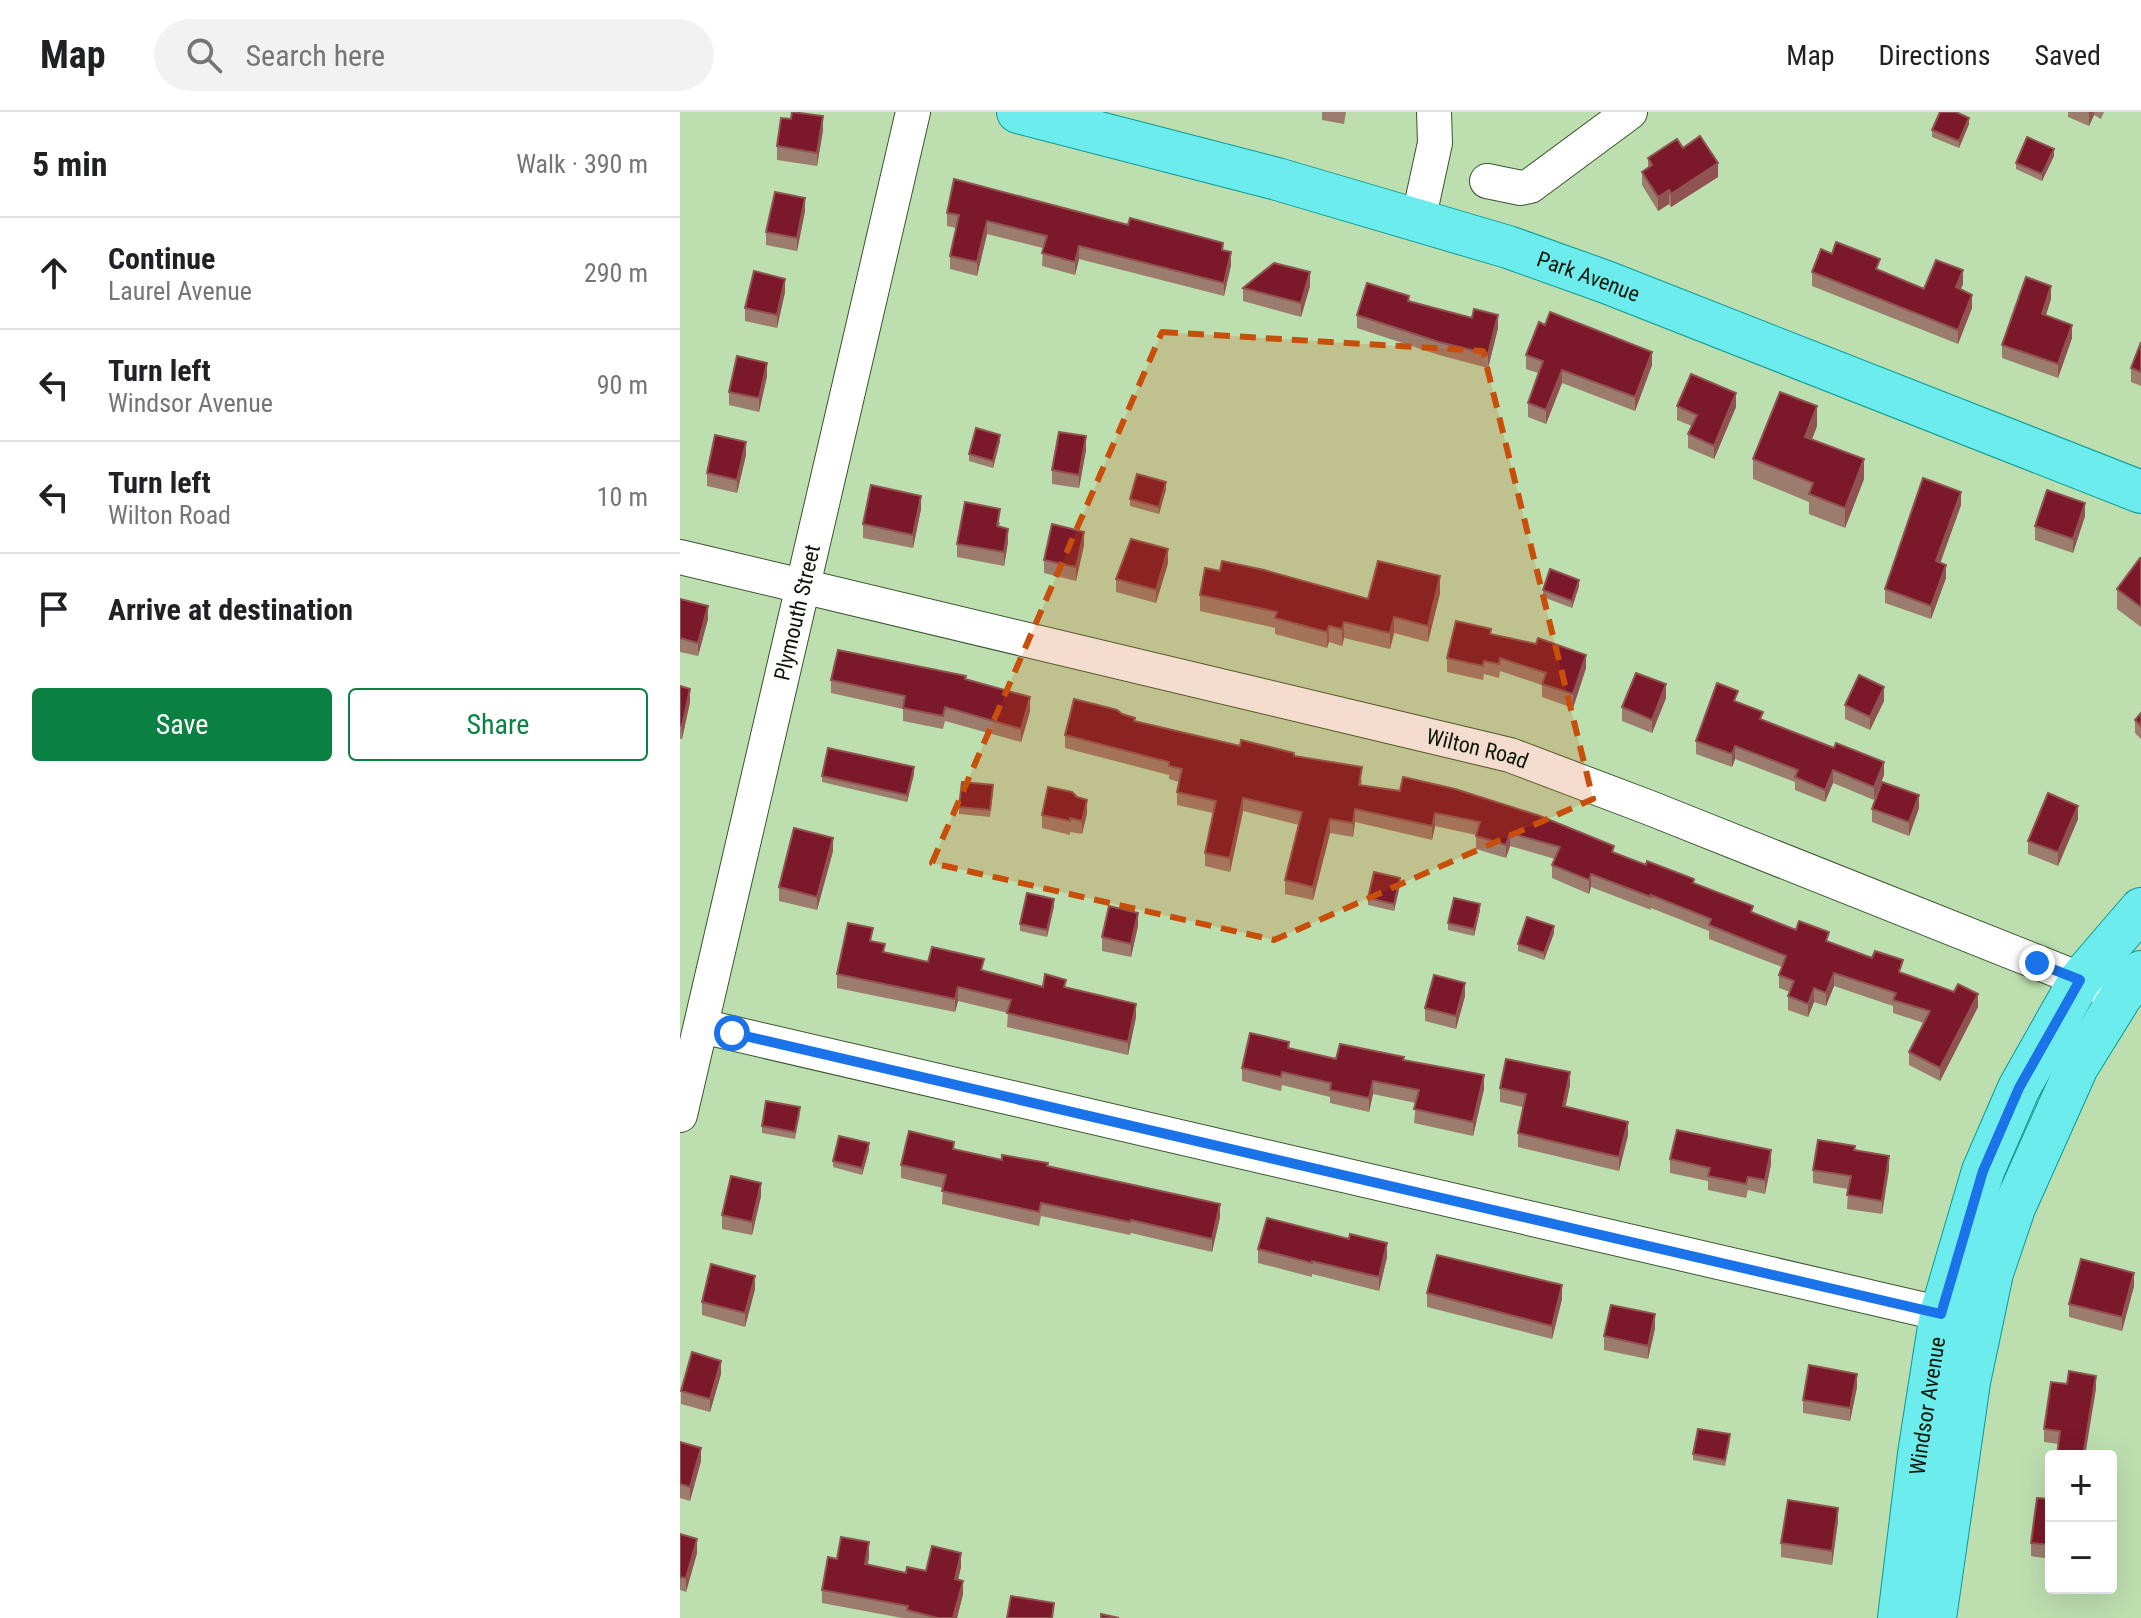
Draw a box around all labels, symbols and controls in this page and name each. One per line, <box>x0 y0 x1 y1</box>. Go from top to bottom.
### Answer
search box <box>154 19 714 91</box>
text: Map <box>40 33 106 77</box>
icon: search <box>182 33 226 77</box>
text: Search here <box>246 38 385 73</box>
text: Map <box>1786 39 1835 72</box>
text: Directions <box>1879 39 1990 72</box>
text: Saved <box>2034 39 2101 72</box>
text: 5 min <box>32 144 108 184</box>
text: Walk · 390 m <box>516 149 648 179</box>
text: Continue <box>108 241 215 276</box>
street label: Park Avenue <box>1534 246 1644 307</box>
icon: ahead <box>32 251 76 295</box>
text: 290 m <box>584 258 648 288</box>
text: Laurel Avenue <box>108 276 252 306</box>
text: Turn left <box>108 353 211 388</box>
icon: left <box>32 363 76 407</box>
text: 90 m <box>597 370 648 400</box>
text: Windsor Avenue <box>108 388 273 418</box>
text: Turn left <box>108 465 211 500</box>
icon: left <box>32 475 76 519</box>
text: 10 m <box>597 482 648 512</box>
text: Wilton Road <box>108 500 231 530</box>
street label: Plymouth Street <box>769 542 825 683</box>
icon: arrive <box>32 587 76 631</box>
text: Arrive at destination <box>108 592 353 627</box>
button: Save <box>32 688 332 761</box>
button: Share <box>348 688 648 761</box>
street label: Wilton Road <box>1424 723 1532 773</box>
route end <box>2019 945 2055 981</box>
route start <box>714 1015 750 1051</box>
street label: Windsor Avenue <box>1904 1335 1950 1476</box>
map controls <box>2045 1450 2117 1594</box>
button: + <box>2045 1450 2117 1522</box>
button: − <box>2045 1522 2117 1594</box>

